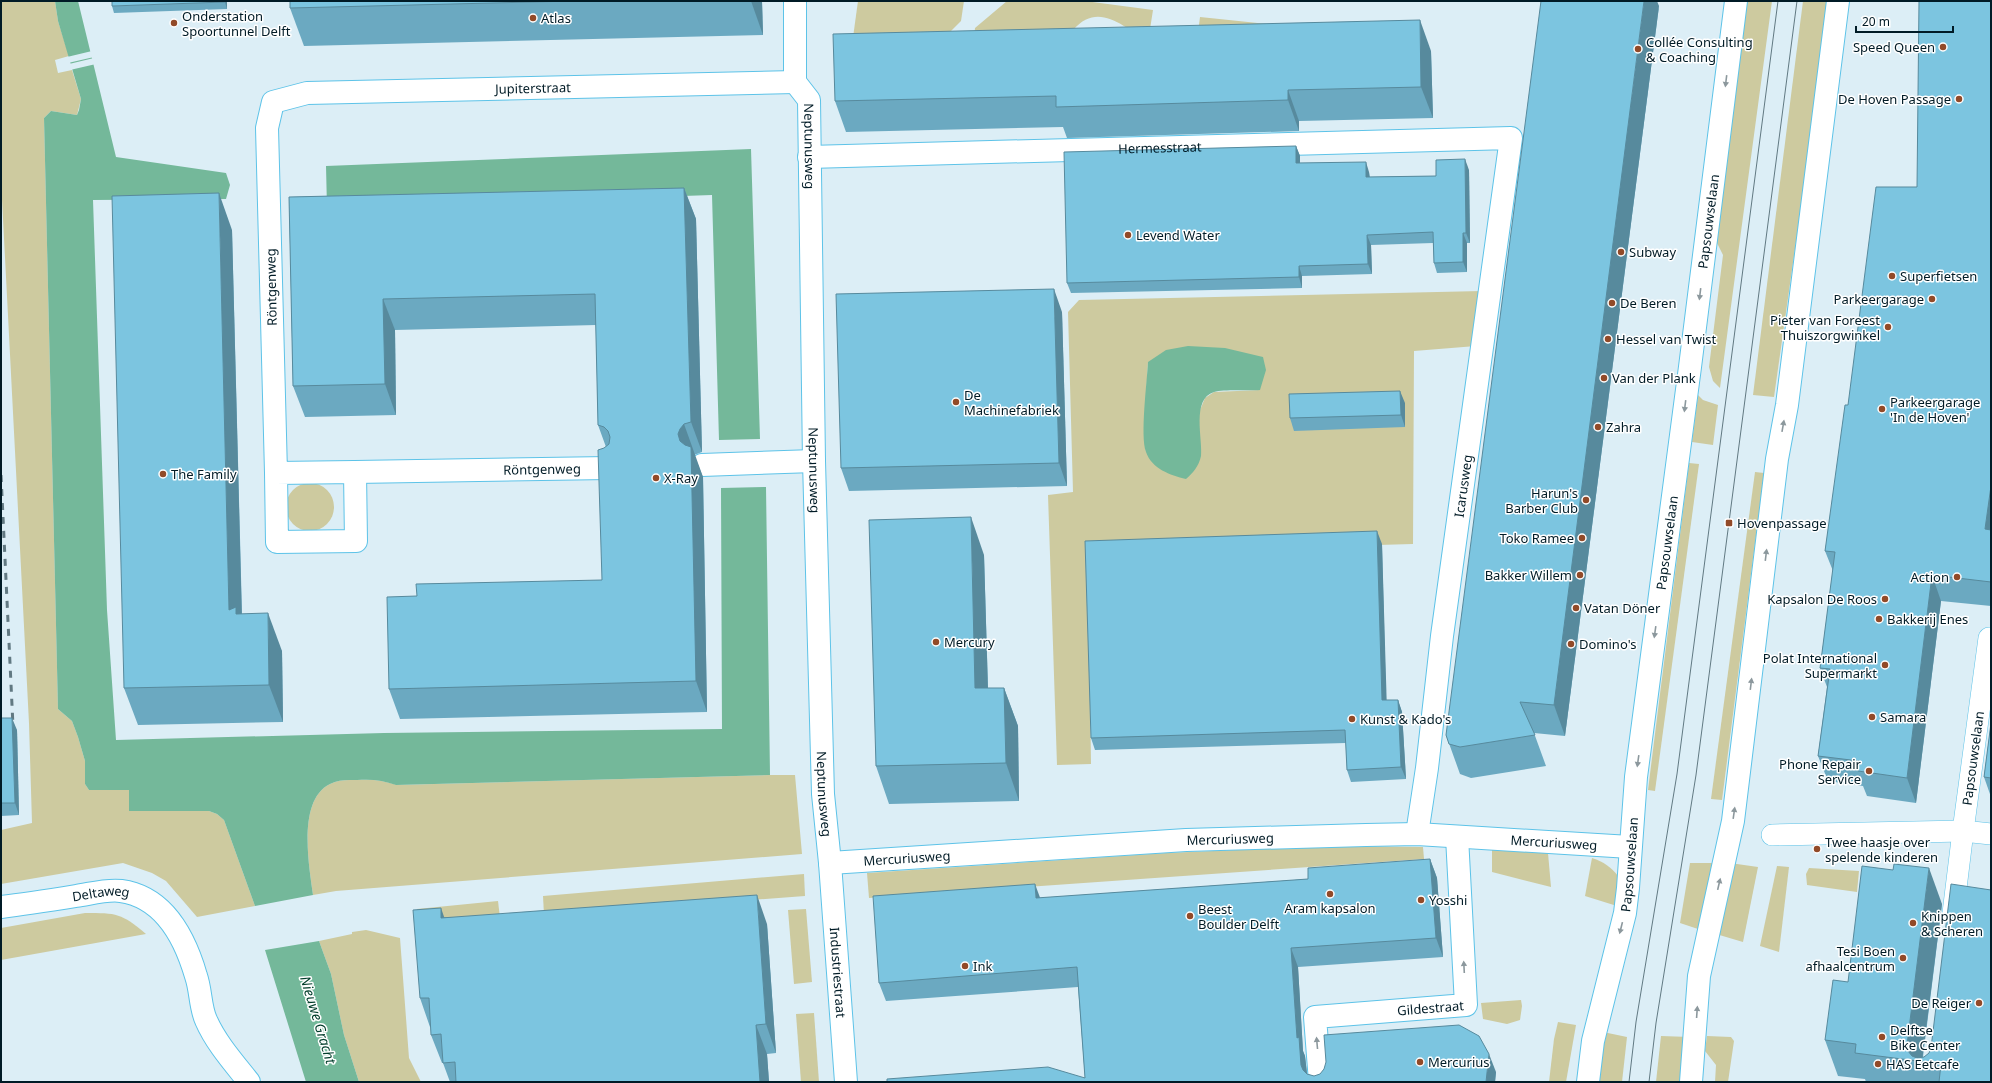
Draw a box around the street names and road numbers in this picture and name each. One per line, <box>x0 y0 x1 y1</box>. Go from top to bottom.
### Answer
street label: Jupiterstraat <box>493 78 571 98</box>
street label: Neptunusweg <box>800 103 819 189</box>
street label: Hermesstraat <box>1118 137 1202 158</box>
street label: Papsouwselaan <box>1693 173 1723 270</box>
street label: Röntgenweg <box>261 248 281 326</box>
street label: Neptunusweg <box>805 427 824 513</box>
street label: Icarusweg <box>1450 453 1476 519</box>
street label: Röntgenweg <box>503 459 581 479</box>
street label: Papsouwselaan <box>1652 494 1682 591</box>
street label: Papsouwselaan <box>1958 710 1988 807</box>
street label: Neptunusweg <box>813 751 836 838</box>
street label: Papsouwselaan <box>1616 816 1642 913</box>
street label: Mercuriusweg <box>1186 829 1274 849</box>
street label: Mercuriusweg <box>1510 831 1598 854</box>
street label: Mercuriusweg <box>863 846 951 870</box>
street label: Deltaweg <box>71 881 131 905</box>
street label: Industriestraat <box>826 926 850 1019</box>
street label: Gildestraat <box>1396 996 1465 1019</box>

